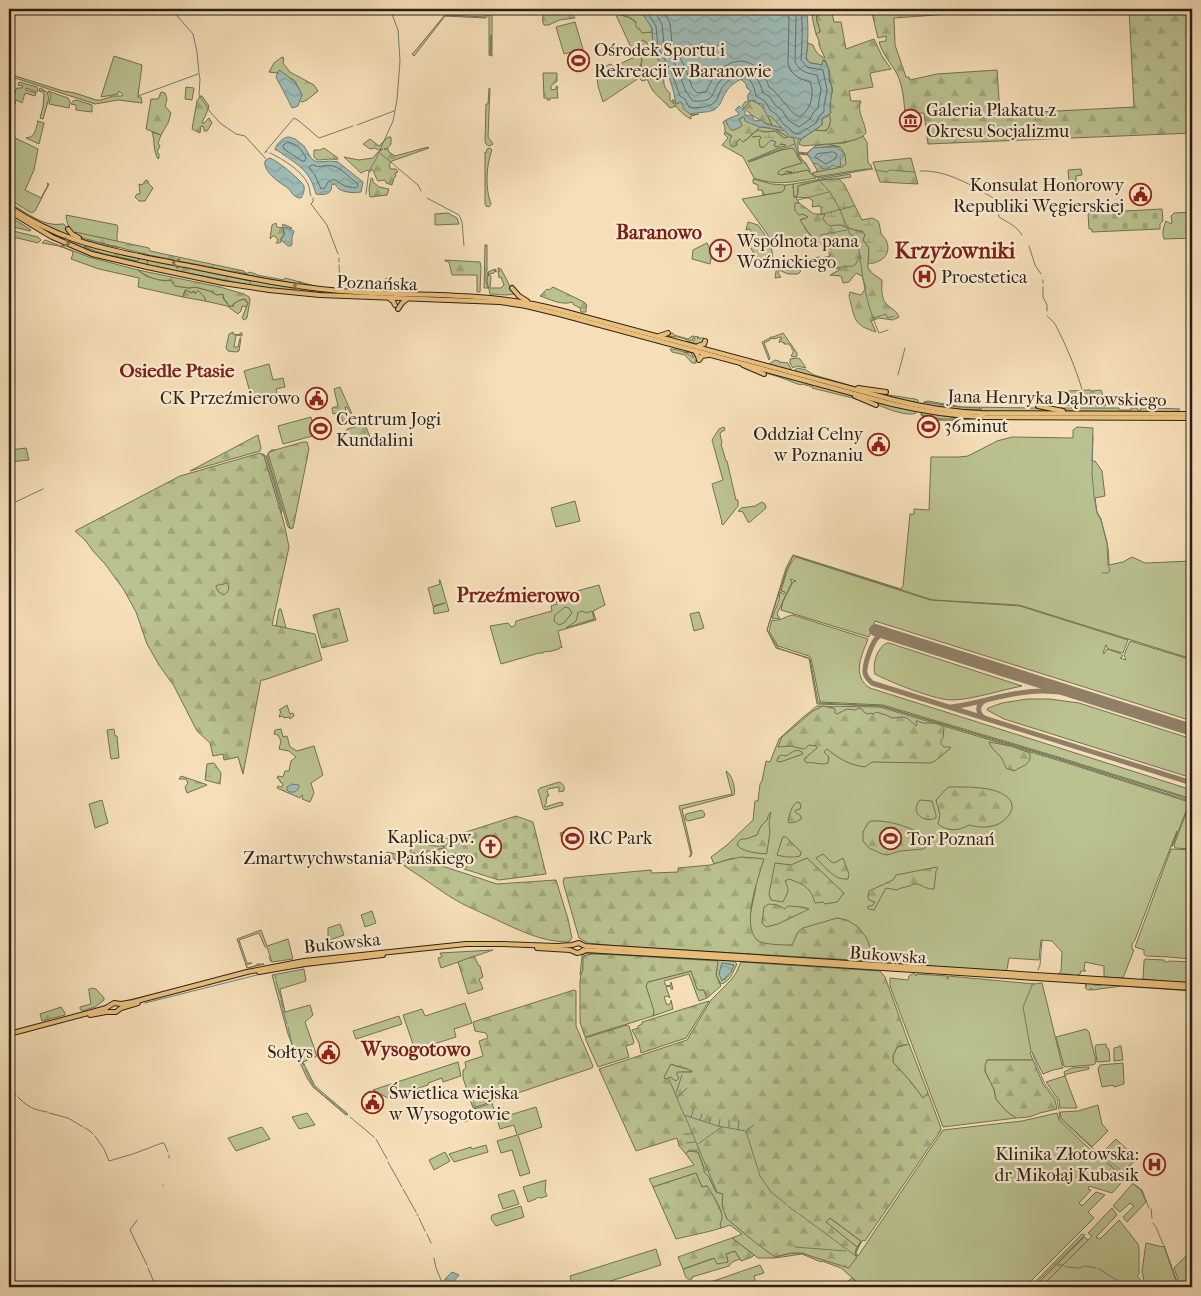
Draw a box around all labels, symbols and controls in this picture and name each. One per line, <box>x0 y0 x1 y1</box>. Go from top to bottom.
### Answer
place label: Ośrodek Sportu i Rekreacji w Baranowie <box>594 40 772 82</box>
sports icon: Ośrodek Sportu i Rekreacji w Baranowie <box>566 48 590 72</box>
place label: Galeria Plakatu z Okresu Socjalizmu <box>926 100 1069 142</box>
museum icon: Galeria Plakatu z Okresu Socjalizmu <box>898 108 922 132</box>
place label: Konsulat Honorowy Republiki Węgierskiej <box>953 175 1125 217</box>
public building icon: Konsulat Honorowy Republiki Węgierskiej <box>1128 183 1152 207</box>
district label: Baranowo <box>616 221 702 244</box>
place label: Wspólnota pana Woźnickiego <box>736 231 859 273</box>
one-way arrow <box>61 237 70 248</box>
district label: Krzyżowniki <box>895 238 1016 264</box>
church icon: Wspólnota pana Woźnickiego <box>709 239 733 263</box>
one-way arrow <box>171 258 180 269</box>
hospital icon: Proestetica <box>913 265 937 289</box>
place label: Proestetica <box>941 267 1028 288</box>
street label: Poznańska <box>336 272 418 295</box>
one-way arrow <box>293 281 302 291</box>
district label: Osiedle Ptasie <box>120 360 235 382</box>
public building icon: CK Przeźmierowo <box>304 386 328 410</box>
street label: Jana Henryka Dąbrowskiego <box>945 386 1167 411</box>
place label: CK Przeźmierowo <box>160 388 300 409</box>
place label: Centrum Jogi Kundalini <box>336 409 442 451</box>
sports icon: 36minut <box>916 414 940 438</box>
place label: 36minut <box>944 416 1009 437</box>
sports icon: Centrum Jogi Kundalini <box>308 417 332 441</box>
place label: Oddział Celny w Poznaniu <box>753 424 864 466</box>
public building icon: Oddział Celny w Poznaniu <box>867 432 891 456</box>
district label: Przeźmierowo <box>456 584 580 607</box>
sports icon: RC Park <box>560 826 584 850</box>
place label: Kaplica pw. Zmartwychwstania Pańskiego <box>243 827 474 869</box>
sports icon: Tor Poznań <box>879 827 903 851</box>
place label: RC Park <box>588 828 653 849</box>
place label: Tor Poznań <box>907 829 995 850</box>
church icon: Kaplica pw. Zmartwychwstania Pańskiego <box>478 835 502 859</box>
street label: Bukowska <box>303 929 382 958</box>
street label: Bukowska <box>849 942 928 969</box>
district label: Wysogotowo <box>360 1038 471 1061</box>
public building icon: Sołtys <box>317 1040 341 1064</box>
place label: Sołtys <box>267 1042 313 1063</box>
place label: Świetlica wiejska w Wysogotowie <box>388 1082 519 1125</box>
public building icon: Świetlica wiejska w Wysogotowie <box>361 1091 385 1115</box>
place label: Klinika Złotowska: dr Mikołaj Kubasik <box>994 1144 1140 1186</box>
hospital icon: Klinika Złotowska: dr Mikołaj Kubasik <box>1143 1152 1167 1176</box>

